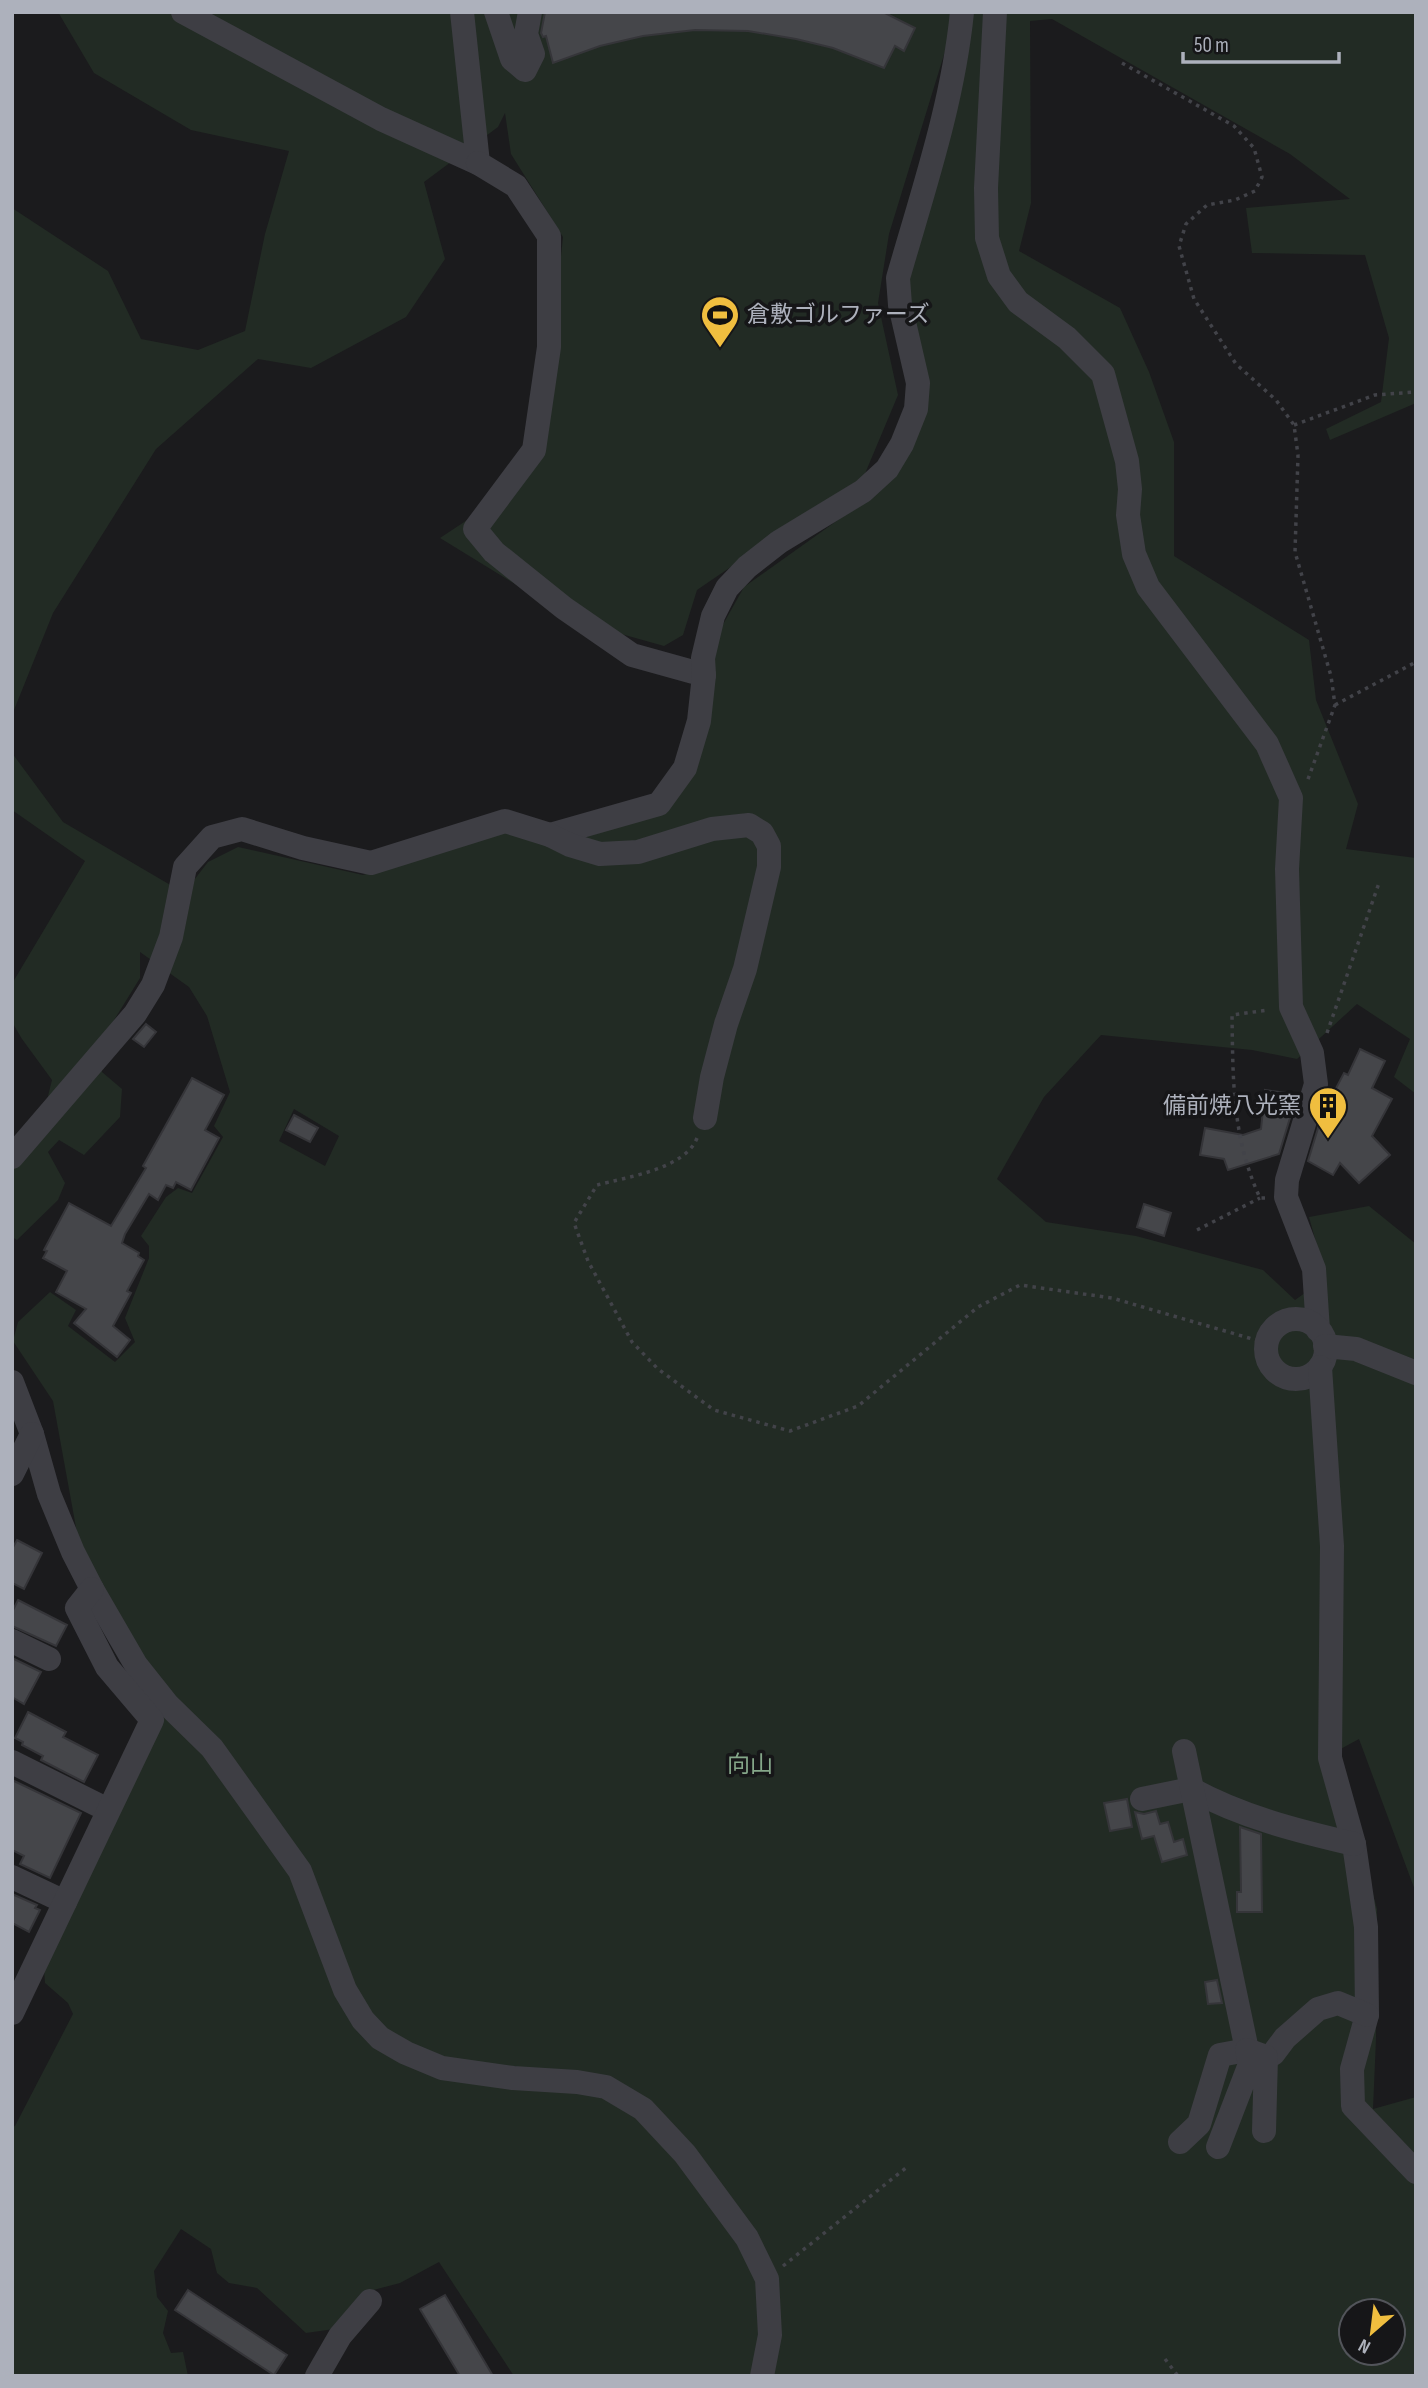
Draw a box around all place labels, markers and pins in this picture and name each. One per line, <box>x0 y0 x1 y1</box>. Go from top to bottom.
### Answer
sports icon: 倉敷ゴルファーズ <box>699 294 741 349</box>
place label: 倉敷ゴルファーズ <box>747 301 930 329</box>
building icon: 備前焼八光窯 <box>1307 1085 1349 1140</box>
place label: 備前焼八光窯 <box>1163 1092 1301 1120</box>

